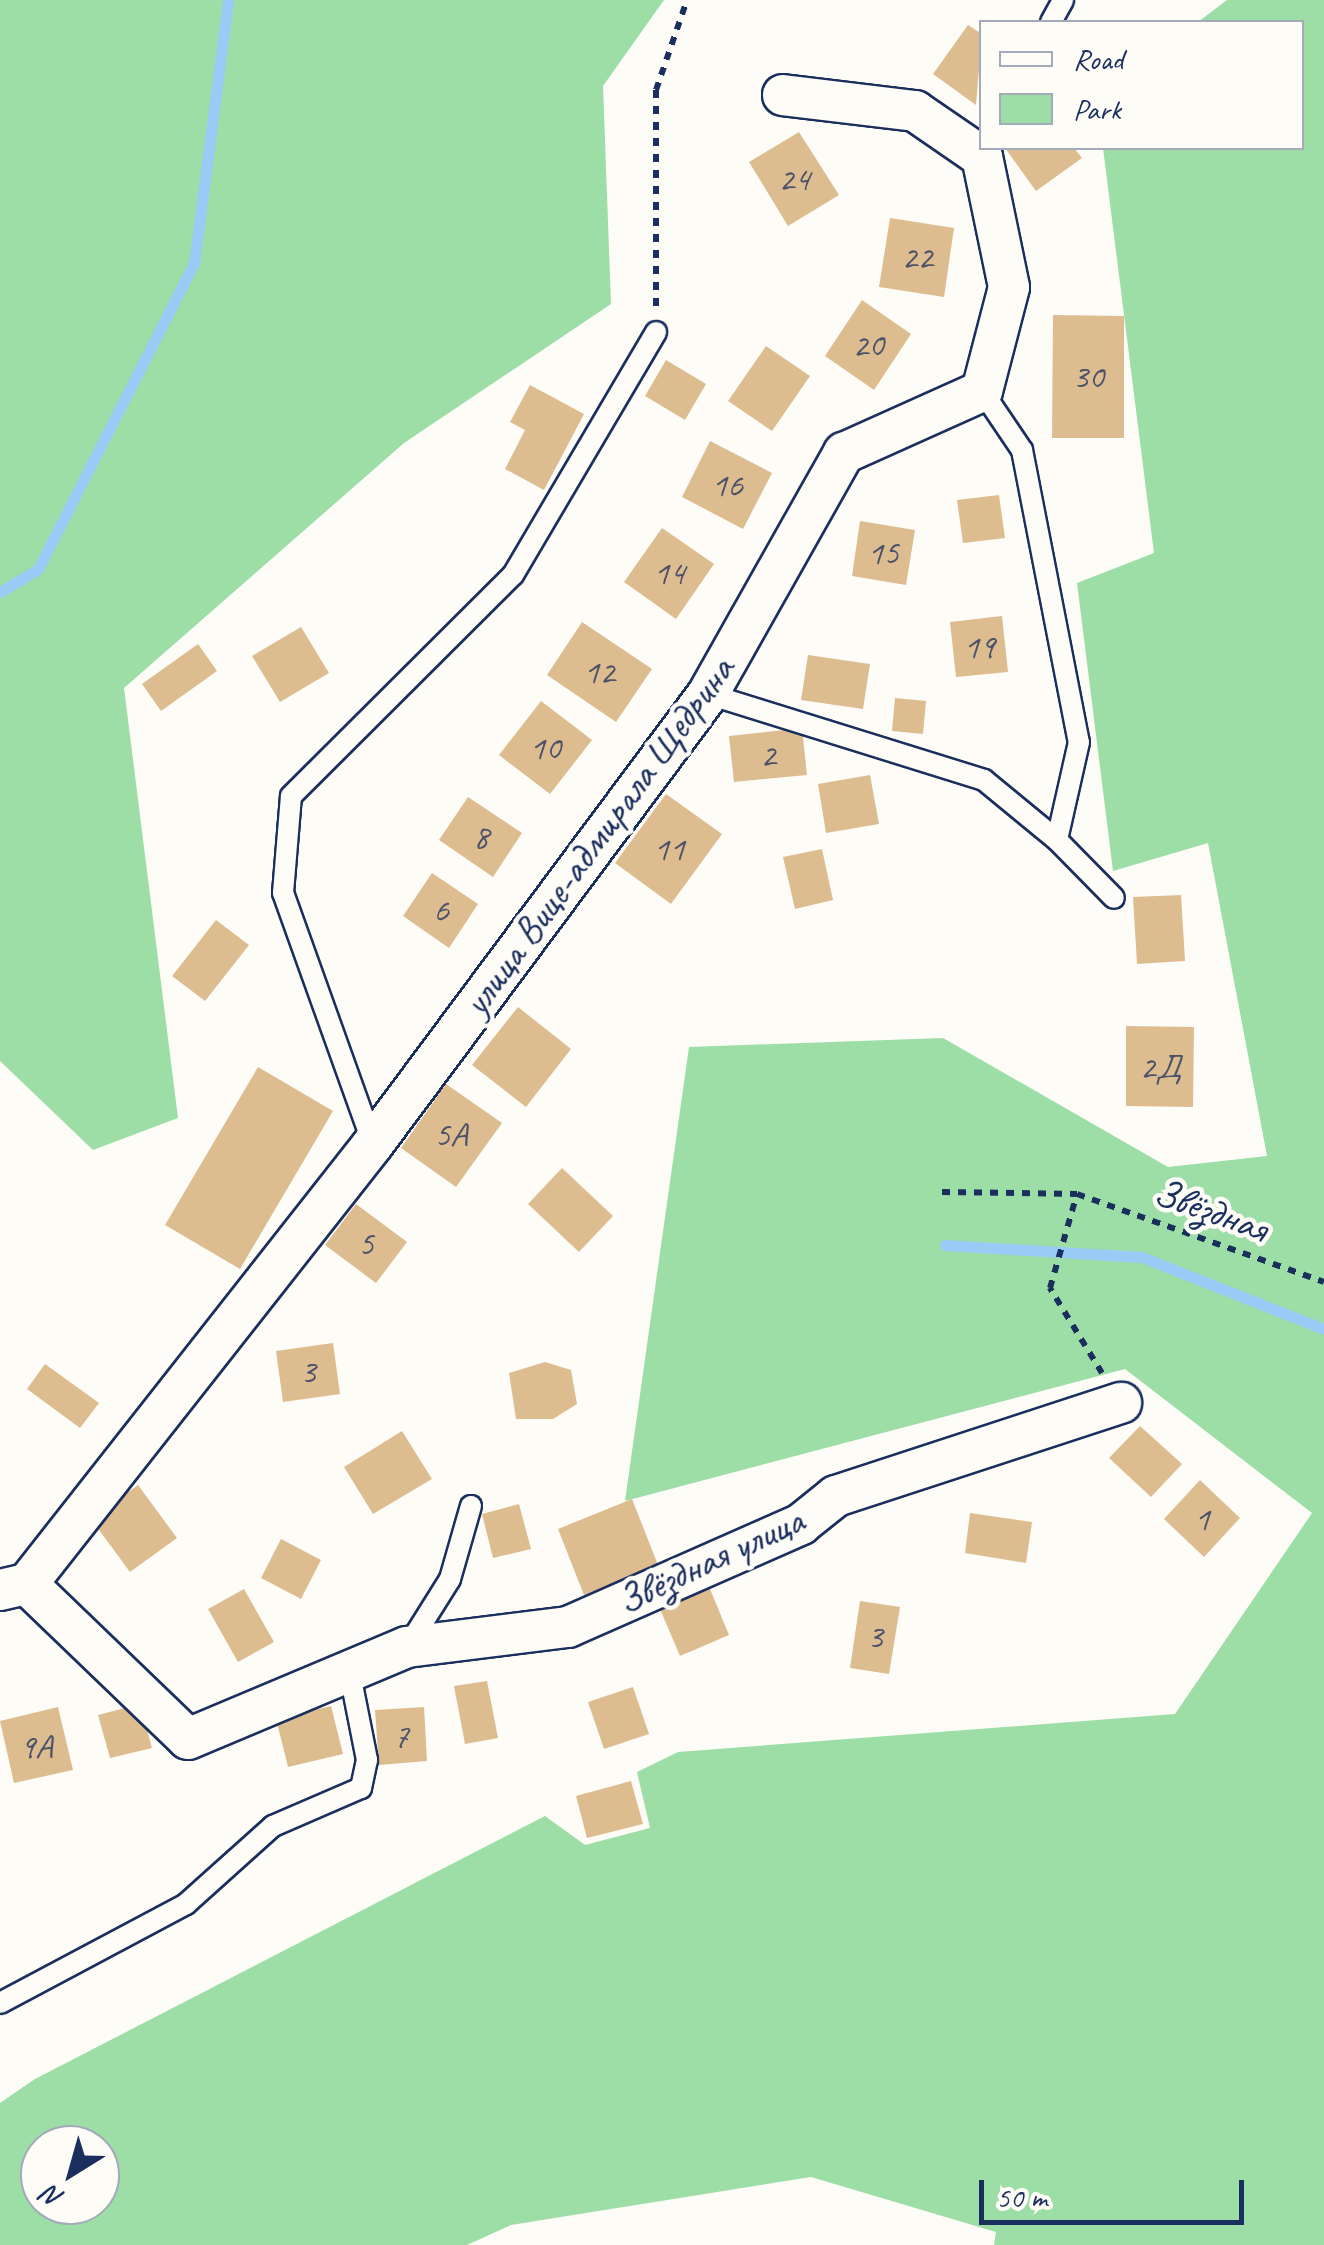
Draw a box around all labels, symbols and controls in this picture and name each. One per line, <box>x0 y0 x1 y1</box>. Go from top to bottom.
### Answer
legend <box>979 20 1304 150</box>
text: Road <box>1073 40 1123 78</box>
text: Park <box>1073 90 1121 128</box>
house number: 24 <box>778 158 810 200</box>
house number: 22 <box>901 236 933 278</box>
house number: 20 <box>852 324 884 366</box>
house number: 30 <box>1072 356 1104 398</box>
house number: 16 <box>711 464 743 506</box>
house number: 15 <box>867 532 899 574</box>
house number: 14 <box>653 552 685 594</box>
house number: 19 <box>963 626 995 668</box>
street label: улица Вице-адмирала Щедрина <box>450 646 746 1026</box>
house number: 12 <box>583 651 615 693</box>
house number: 10 <box>529 727 561 769</box>
house number: 2 <box>760 734 776 776</box>
house number: 8 <box>473 816 489 858</box>
house number: 11 <box>653 828 685 870</box>
house number: 6 <box>433 889 449 931</box>
house number: 2Д <box>1139 1046 1181 1088</box>
house number: 5А <box>434 1114 468 1156</box>
street label: Звёздная <box>1148 1167 1274 1253</box>
house number: 5 <box>358 1223 374 1265</box>
house number: 3 <box>300 1351 316 1393</box>
street label: Звёздная улица <box>608 1495 812 1625</box>
house number: 1 <box>1194 1498 1210 1540</box>
house number: 3 <box>867 1616 883 1658</box>
house number: 7 <box>393 1715 409 1757</box>
house number: 9А <box>19 1726 53 1768</box>
north arrow <box>20 2125 120 2225</box>
scale bar <box>984 2160 1249 2222</box>
text: 50 m <box>996 2178 1047 2216</box>
text: N <box>35 2179 70 2217</box>

